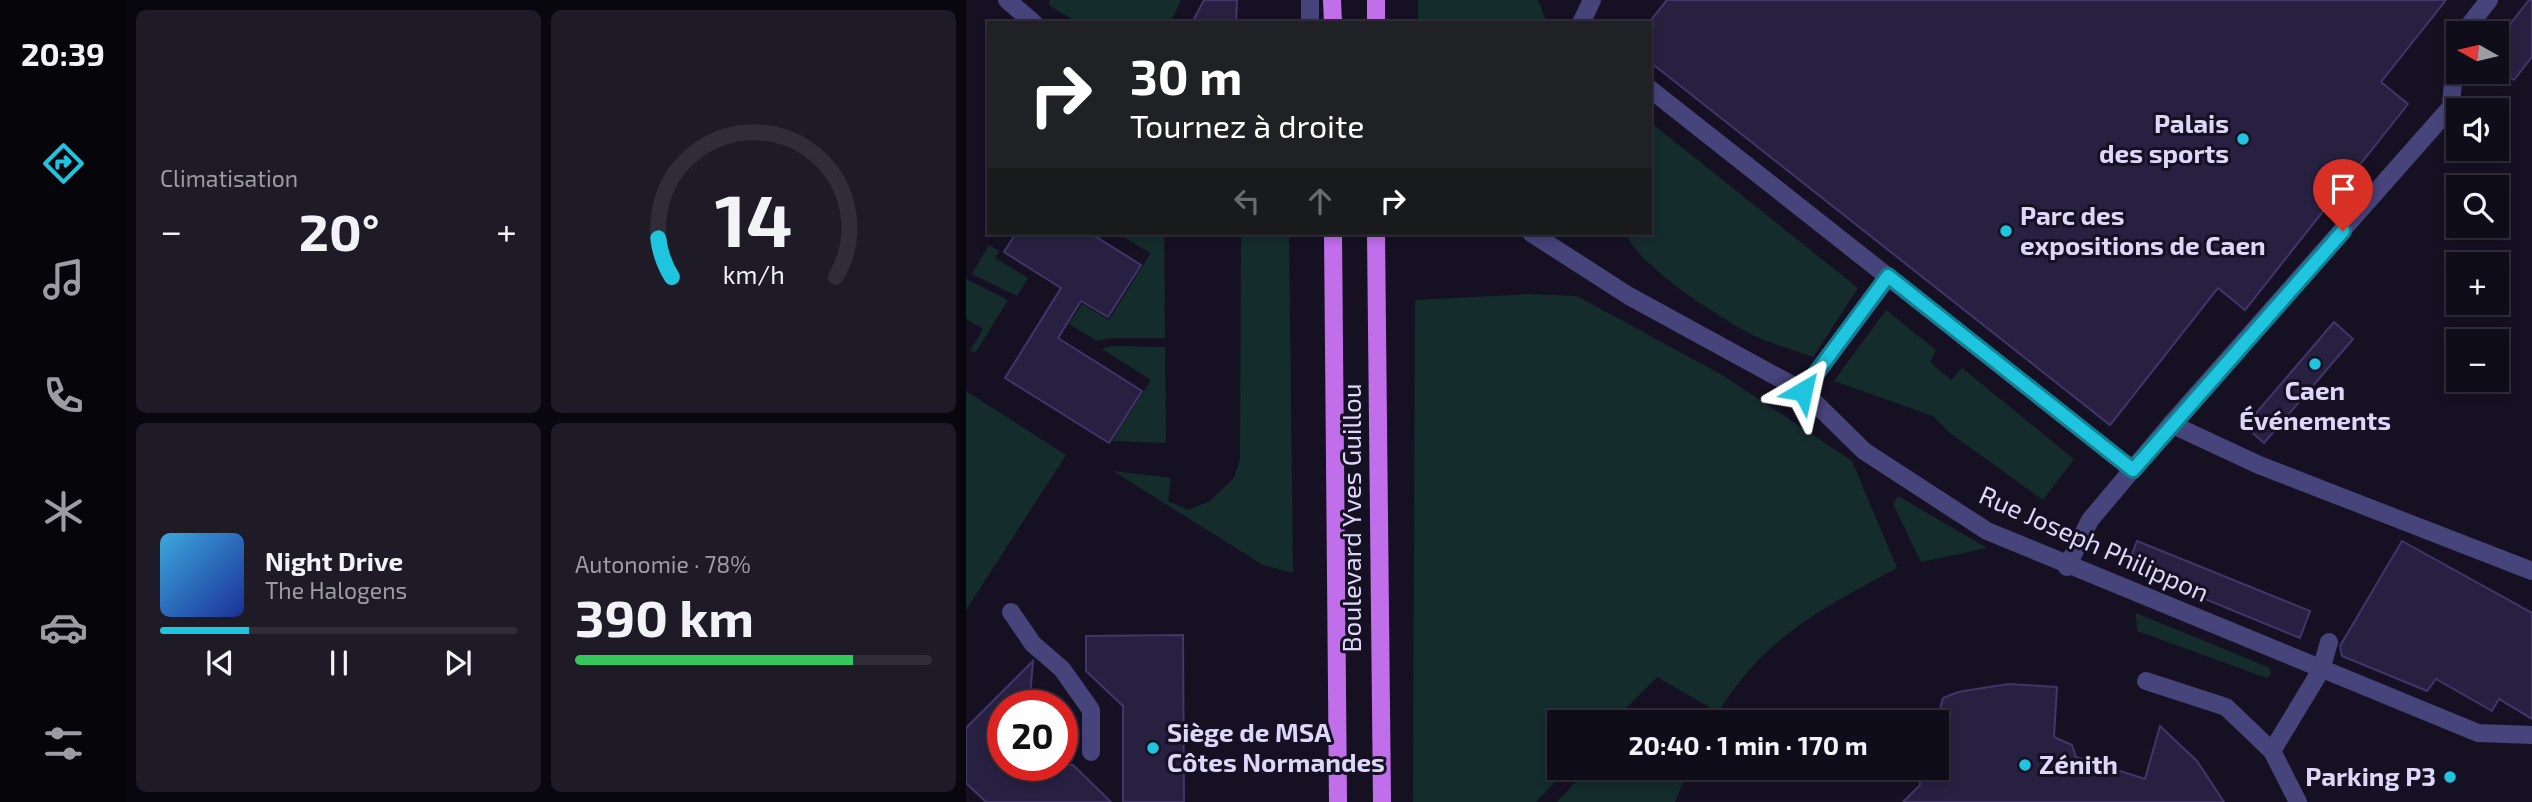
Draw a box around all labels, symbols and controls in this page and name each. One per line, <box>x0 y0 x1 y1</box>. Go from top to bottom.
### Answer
north arrow <box>2446 21 2510 84</box>
map controls <box>2446 21 2509 392</box>
text: 20:39 <box>21 34 105 72</box>
text: 30 m <box>1130 46 1242 105</box>
icon: right <box>1015 49 1106 140</box>
button: sound <box>2446 98 2509 161</box>
text: Tournez à droite <box>1130 106 1364 144</box>
place label: Palais des sports <box>2099 107 2229 168</box>
marker: Palais des sports <box>2235 131 2251 147</box>
icon: directions <box>39 139 88 188</box>
pin <box>2313 159 2373 231</box>
text: Climatisation <box>160 164 298 192</box>
icon: arrive <box>2324 170 2362 208</box>
text: 14 <box>715 175 792 263</box>
button: search <box>2446 175 2509 238</box>
icon: left <box>1228 182 1266 220</box>
icon: ahead <box>1301 182 1339 220</box>
icon: right <box>1374 182 1412 220</box>
text: 20° <box>299 199 380 261</box>
place label: Parc des expositions de Caen <box>2020 199 2266 260</box>
text: − <box>160 207 182 253</box>
text: + <box>496 207 517 253</box>
marker: Parc des expositions de Caen <box>1998 223 2014 239</box>
button: + <box>2446 252 2509 315</box>
icon: music <box>39 255 88 304</box>
text: km/h <box>722 259 785 289</box>
button: − <box>2446 329 2509 392</box>
position arrow <box>1766 354 1840 428</box>
marker: Caen Événements <box>2307 356 2323 372</box>
icon: phone <box>39 371 88 420</box>
place label: Caen Événements <box>2239 374 2391 435</box>
street label: Boulevard Yves Guillou <box>1335 384 1366 653</box>
street label: Rue Joseph Philippon <box>1975 478 2214 607</box>
icon: climate <box>39 487 88 536</box>
text: Night Drive <box>265 545 403 576</box>
text: Autonomie · 78% <box>575 550 751 578</box>
text: The Halogens <box>265 576 407 604</box>
text: 390 km <box>575 585 754 647</box>
icon: car <box>39 603 88 652</box>
icon: previous <box>201 644 239 682</box>
icon: pause <box>320 644 358 682</box>
icon: next <box>439 644 477 682</box>
speed limit sign: 20 <box>987 690 1078 781</box>
place label: Siège de MSA Côtes Normandes <box>1167 716 1385 777</box>
icon: filters <box>39 719 88 768</box>
text: 20:40 · 1 min · 170 m <box>1628 729 1868 760</box>
marker: Siège de MSA Côtes Normandes <box>1145 740 1161 756</box>
place label: Zénith <box>2039 748 2118 779</box>
marker: Zénith <box>2017 757 2033 773</box>
place label: Parking P3 <box>2305 760 2436 791</box>
marker: Parking P3 <box>2442 769 2458 785</box>

